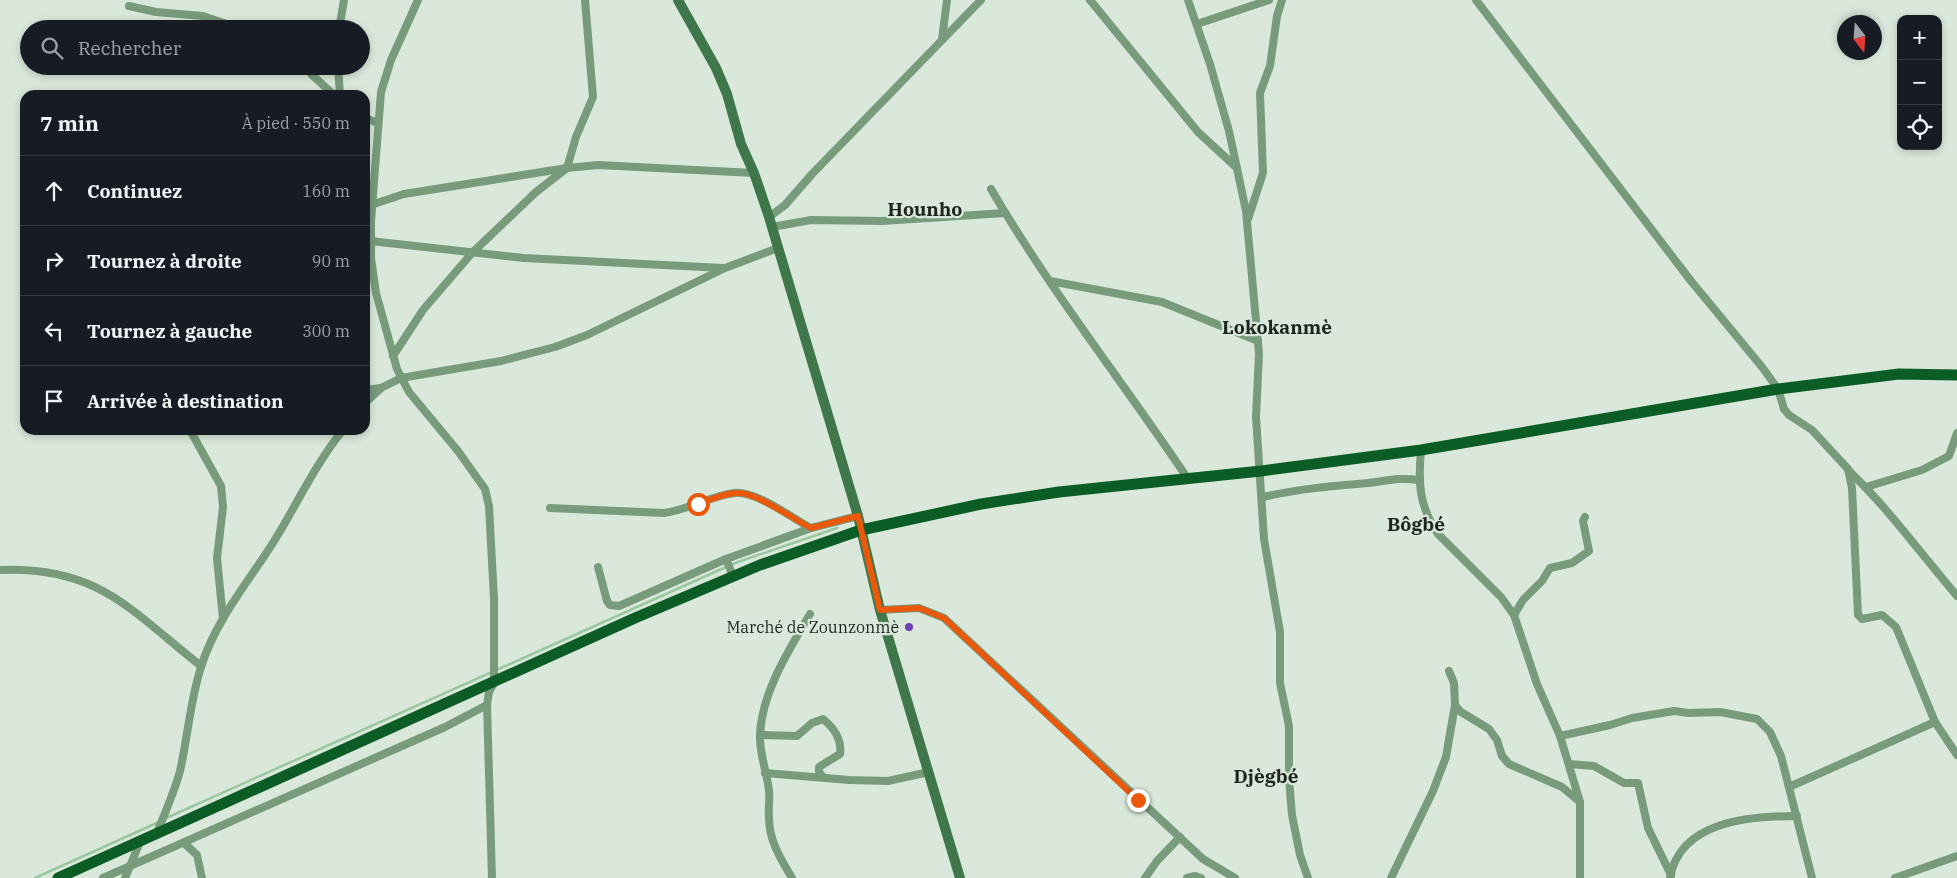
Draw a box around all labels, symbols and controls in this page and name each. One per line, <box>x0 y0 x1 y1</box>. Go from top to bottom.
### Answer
north arrow <box>1837 15 1882 60</box>
map controls <box>1897 15 1942 150</box>
button: + <box>1897 15 1942 60</box>
search box <box>20 20 370 75</box>
icon: search <box>38 34 66 62</box>
text: Rechercher <box>78 36 181 60</box>
button: − <box>1897 60 1942 105</box>
button: locate <box>1897 105 1942 150</box>
text: 7 min <box>40 109 99 137</box>
text: À pied · 550 m <box>242 113 350 133</box>
icon: ahead <box>40 177 68 205</box>
text: Continuez <box>87 179 182 203</box>
text: 160 m <box>302 181 350 201</box>
district label: Hounho <box>888 197 962 221</box>
icon: right <box>40 247 68 275</box>
text: Tournez à droite <box>87 249 242 273</box>
text: 90 m <box>312 251 350 271</box>
district label: Lokokanmè <box>1222 315 1332 339</box>
icon: left <box>40 317 68 345</box>
text: Tournez à gauche <box>87 319 252 343</box>
text: 300 m <box>302 321 350 341</box>
icon: arrive <box>40 387 68 415</box>
text: Arrivée à destination <box>87 389 284 413</box>
route start <box>687 493 710 516</box>
district label: Bôgbé <box>1387 512 1445 536</box>
place label: Marché de Zounzonmè <box>726 617 899 637</box>
marker: Marché de Zounzonmè <box>903 621 915 633</box>
district label: Djègbé <box>1234 764 1299 788</box>
route end <box>1127 789 1150 812</box>

